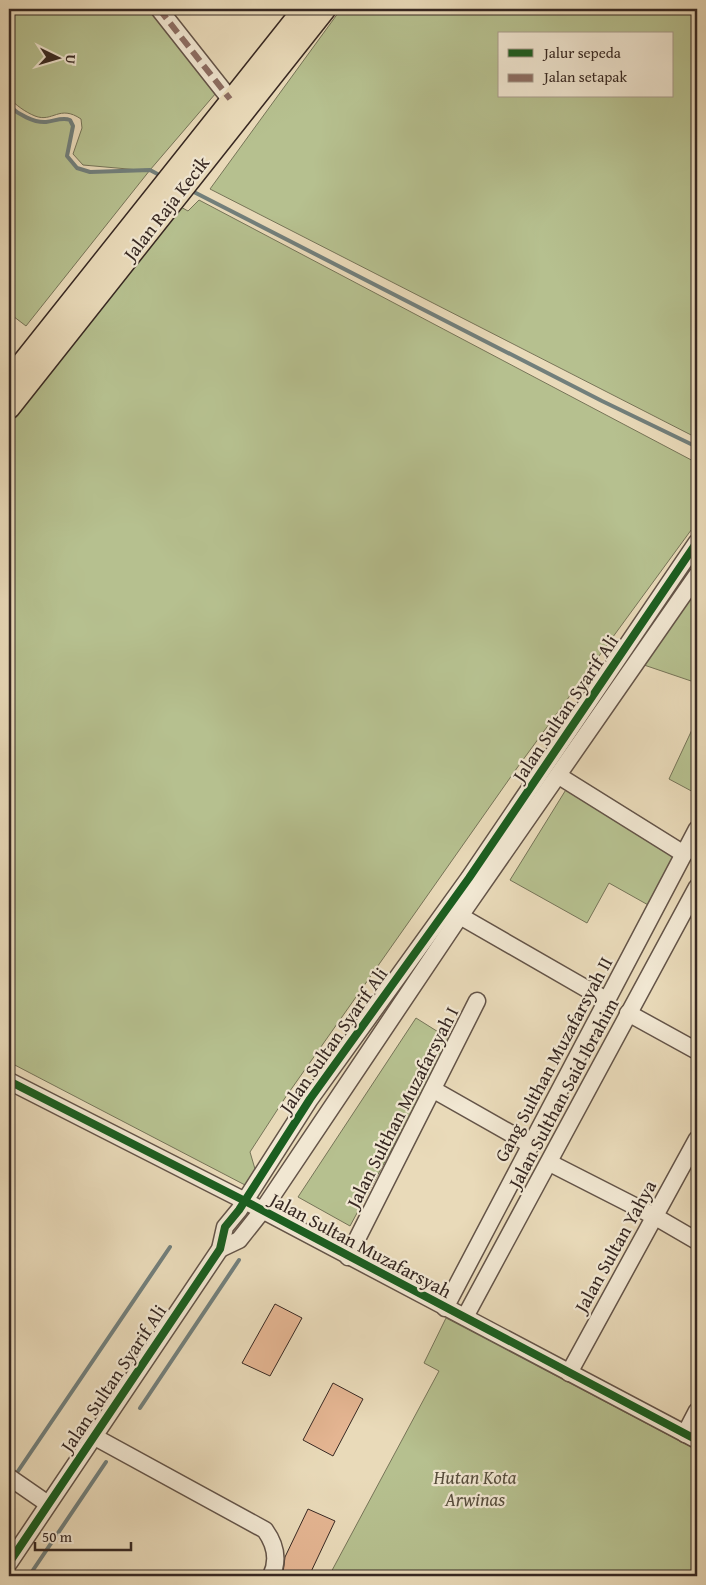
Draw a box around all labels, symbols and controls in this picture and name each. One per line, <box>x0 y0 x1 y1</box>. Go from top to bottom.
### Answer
north arrow <box>32 32 82 82</box>
legend <box>498 32 674 98</box>
text: Jalur sepeda <box>542 42 621 63</box>
text: U <box>61 54 81 65</box>
text: Jalan setapak <box>542 66 627 87</box>
street label: Jalan Raja Kecik <box>115 150 216 268</box>
street label: Jalan Sultan Syarif Ali <box>504 629 625 789</box>
street label: Gang Sulthan Muzafarsyah II <box>487 951 619 1167</box>
street label: Jalan Sultan Syarif Ali <box>271 961 394 1120</box>
street label: Jalan Sulthan Said Ibrahim <box>500 992 625 1195</box>
street label: Jalan Sulthan Muzafarsyah I <box>338 1001 465 1214</box>
street label: Jalan Sultan Yahya <box>566 1175 663 1319</box>
street label: Jalan Sultan Muzafarsyah <box>263 1184 457 1305</box>
street label: Jalan Sultan Syarif Ali <box>52 1299 173 1459</box>
park label: Hutan Kota Arwinas <box>432 1463 517 1513</box>
scale bar <box>35 1520 131 1552</box>
text: 50 m <box>42 1526 73 1547</box>

